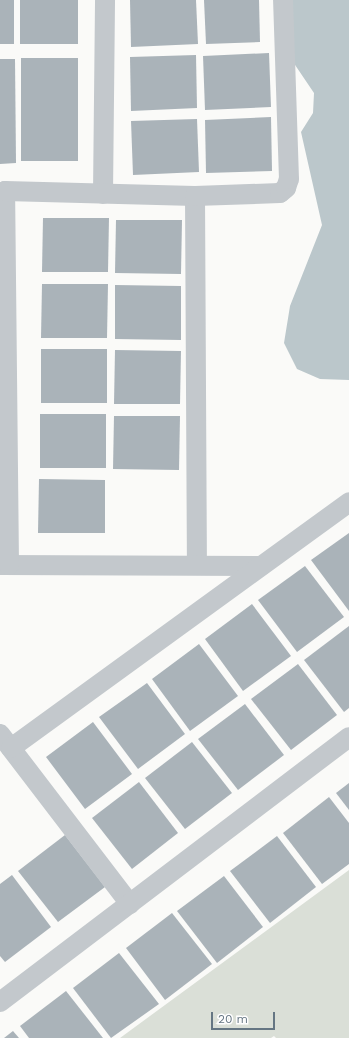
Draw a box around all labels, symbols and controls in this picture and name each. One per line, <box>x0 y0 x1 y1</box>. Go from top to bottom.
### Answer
scale bar <box>213 1004 277 1030</box>
text: 20 m <box>218 1012 248 1026</box>

